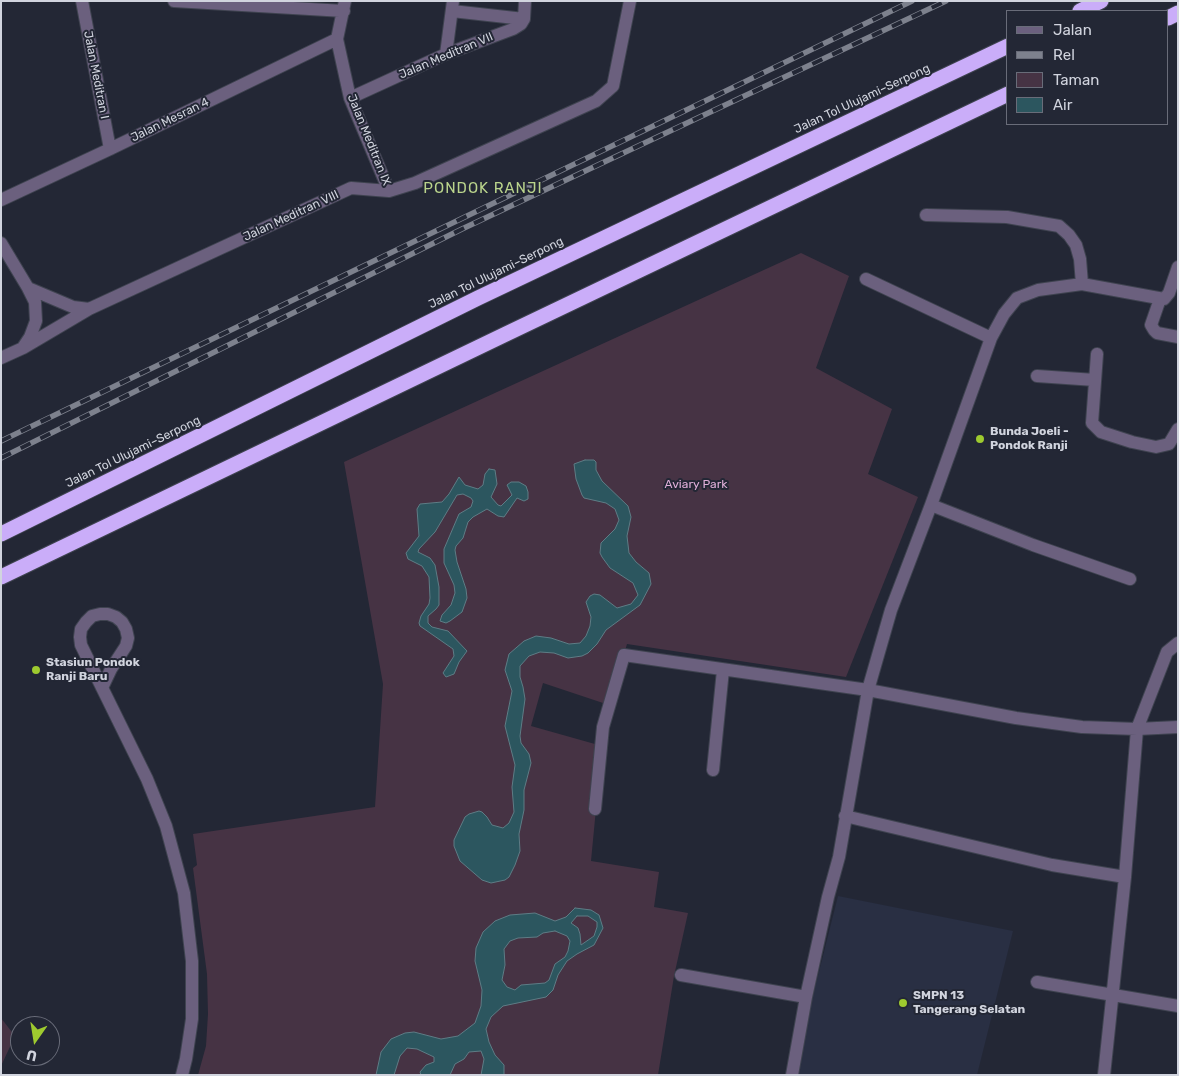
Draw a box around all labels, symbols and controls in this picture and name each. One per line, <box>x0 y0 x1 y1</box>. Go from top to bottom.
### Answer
legend <box>1006 10 1169 125</box>
text: Jalan <box>1053 21 1092 39</box>
street label: Jalan Meditran I <box>80 30 112 120</box>
street label: Jalan Meditran VII <box>397 30 495 82</box>
text: Rel <box>1053 46 1075 64</box>
street label: Jalan Tol Ulujami–Serpong <box>792 61 932 137</box>
text: Taman <box>1053 71 1099 89</box>
street label: Jalan Meditran IX <box>344 92 394 188</box>
street label: Jalan Mesran 4 <box>129 95 211 145</box>
text: Air <box>1053 96 1072 114</box>
district label: PONDOK RANJI <box>422 180 544 198</box>
street label: Jalan Meditran VIII <box>241 188 341 244</box>
street label: Jalan Tol Ulujami–Serpong <box>426 234 566 312</box>
street label: Jalan Tol Ulujami–Serpong <box>63 413 203 491</box>
place label: Bunda Joeli - Pondok Ranji <box>990 425 1069 453</box>
marker: Bunda Joeli - Pondok Ranji <box>974 433 986 445</box>
park label: Aviary Park <box>665 478 727 492</box>
place label: Stasiun Pondok Ranji Baru <box>46 656 140 684</box>
marker: Stasiun Pondok Ranji Baru <box>30 664 42 676</box>
place label: SMPN 13 Tangerang Selatan <box>913 989 1025 1017</box>
marker: SMPN 13 Tangerang Selatan <box>897 997 909 1009</box>
north arrow <box>10 1016 60 1066</box>
text: U <box>25 1046 39 1065</box>

